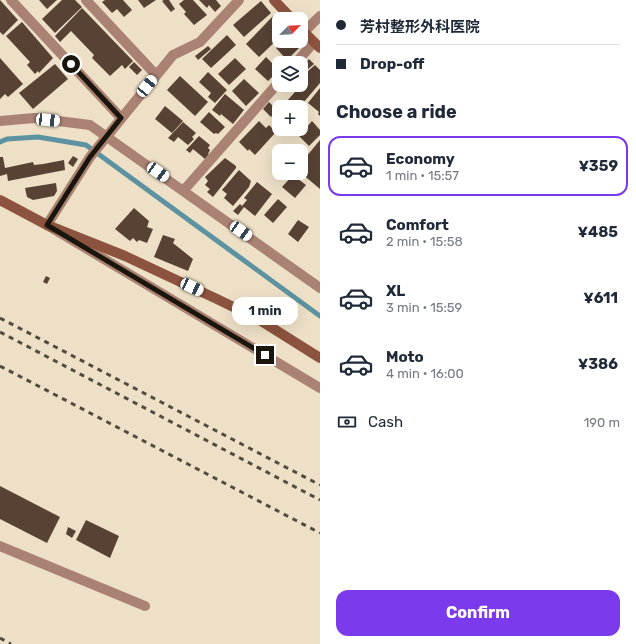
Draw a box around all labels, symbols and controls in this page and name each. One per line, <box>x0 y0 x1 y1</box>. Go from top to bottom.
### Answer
north arrow <box>272 12 308 48</box>
map controls <box>272 12 308 180</box>
text: 芳村整形外科医院 <box>360 18 480 36</box>
route start <box>62 55 80 73</box>
text: Drop-off <box>360 55 424 73</box>
button: layers <box>272 56 308 92</box>
car <box>135 73 159 99</box>
button: + <box>272 100 308 136</box>
text: Choose a ride <box>336 101 457 123</box>
car <box>35 113 61 127</box>
button: − <box>272 144 308 180</box>
icon: car <box>338 148 374 184</box>
text: Economy <box>386 150 455 168</box>
text: ¥359 <box>578 157 618 175</box>
car <box>145 160 171 184</box>
text: 1 min · 15:57 <box>386 168 459 183</box>
icon: car <box>338 214 374 250</box>
text: Comfort <box>386 216 449 234</box>
car <box>228 219 254 243</box>
text: ¥485 <box>578 223 618 241</box>
text: 2 min · 15:58 <box>386 234 463 249</box>
car <box>179 276 205 298</box>
icon: car <box>338 280 374 316</box>
text: XL <box>386 282 405 300</box>
text: ¥611 <box>583 289 618 307</box>
callout: 1 min <box>232 297 298 325</box>
text: 3 min · 15:59 <box>386 300 462 315</box>
text: 1 min <box>248 303 282 318</box>
route end <box>256 346 274 364</box>
icon: car <box>338 346 374 382</box>
text: Moto <box>386 348 424 366</box>
text: ¥386 <box>578 355 618 373</box>
text: 4 min · 16:00 <box>386 366 464 381</box>
icon: cash <box>336 411 358 433</box>
text: Cash <box>368 413 403 431</box>
text: 190 m <box>584 415 620 430</box>
button: Confirm <box>336 590 620 636</box>

